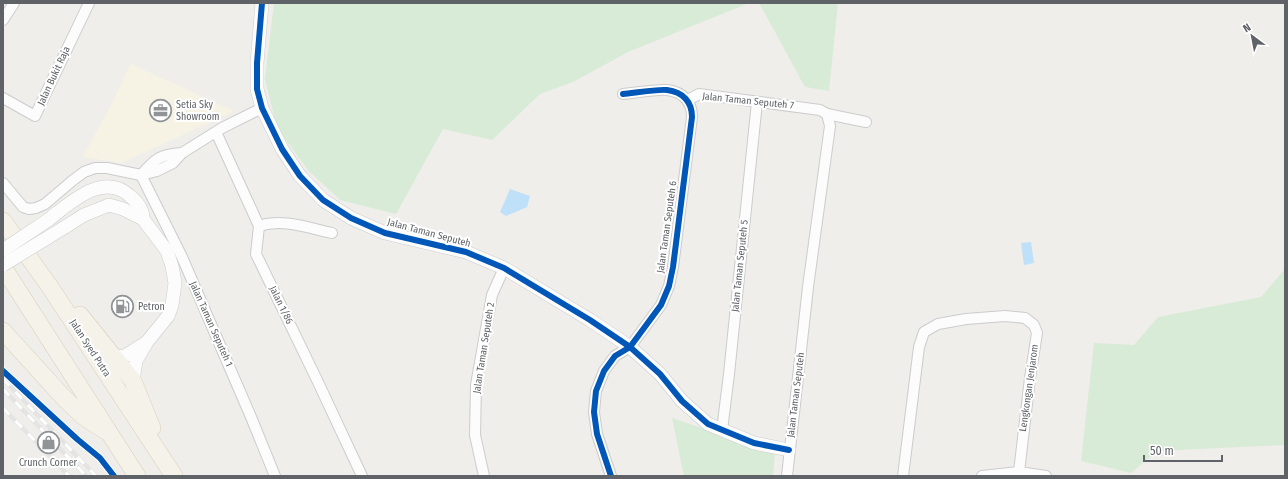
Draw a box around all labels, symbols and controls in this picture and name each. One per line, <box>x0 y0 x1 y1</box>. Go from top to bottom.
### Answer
north arrow <box>1232 16 1272 56</box>
text: N <box>1241 21 1253 35</box>
street label: Jalan Bukit Raja <box>35 45 73 107</box>
street label: Jalan Taman Seputeh 7 <box>702 90 794 112</box>
office icon: Setia Sky Showroom <box>148 98 174 124</box>
place label: Setia Sky Showroom <box>176 99 219 123</box>
street label: Jalan Taman Seputeh 6 <box>655 180 679 274</box>
street label: Jalan Taman Seputeh <box>386 216 472 250</box>
street label: Jalan Taman Seputeh 5 <box>729 219 751 313</box>
street label: Jalan Taman Seputeh 1 <box>187 280 235 368</box>
street label: Jalan 1/86 <box>267 284 295 326</box>
fuel station icon: Petron <box>109 294 135 320</box>
place label: Petron <box>138 301 165 313</box>
street label: Jalan Taman Seputeh 2 <box>471 301 497 395</box>
street label: Jalan Syed Putra <box>67 317 113 379</box>
street label: Lengkongan Jenjarom <box>1017 344 1041 432</box>
street label: Jalan Taman Seputeh <box>785 352 807 438</box>
shop icon: Crunch Corner <box>35 430 61 456</box>
scale bar <box>1144 437 1222 463</box>
text: 50 m <box>1150 444 1174 458</box>
place label: Crunch Corner <box>19 457 78 469</box>

